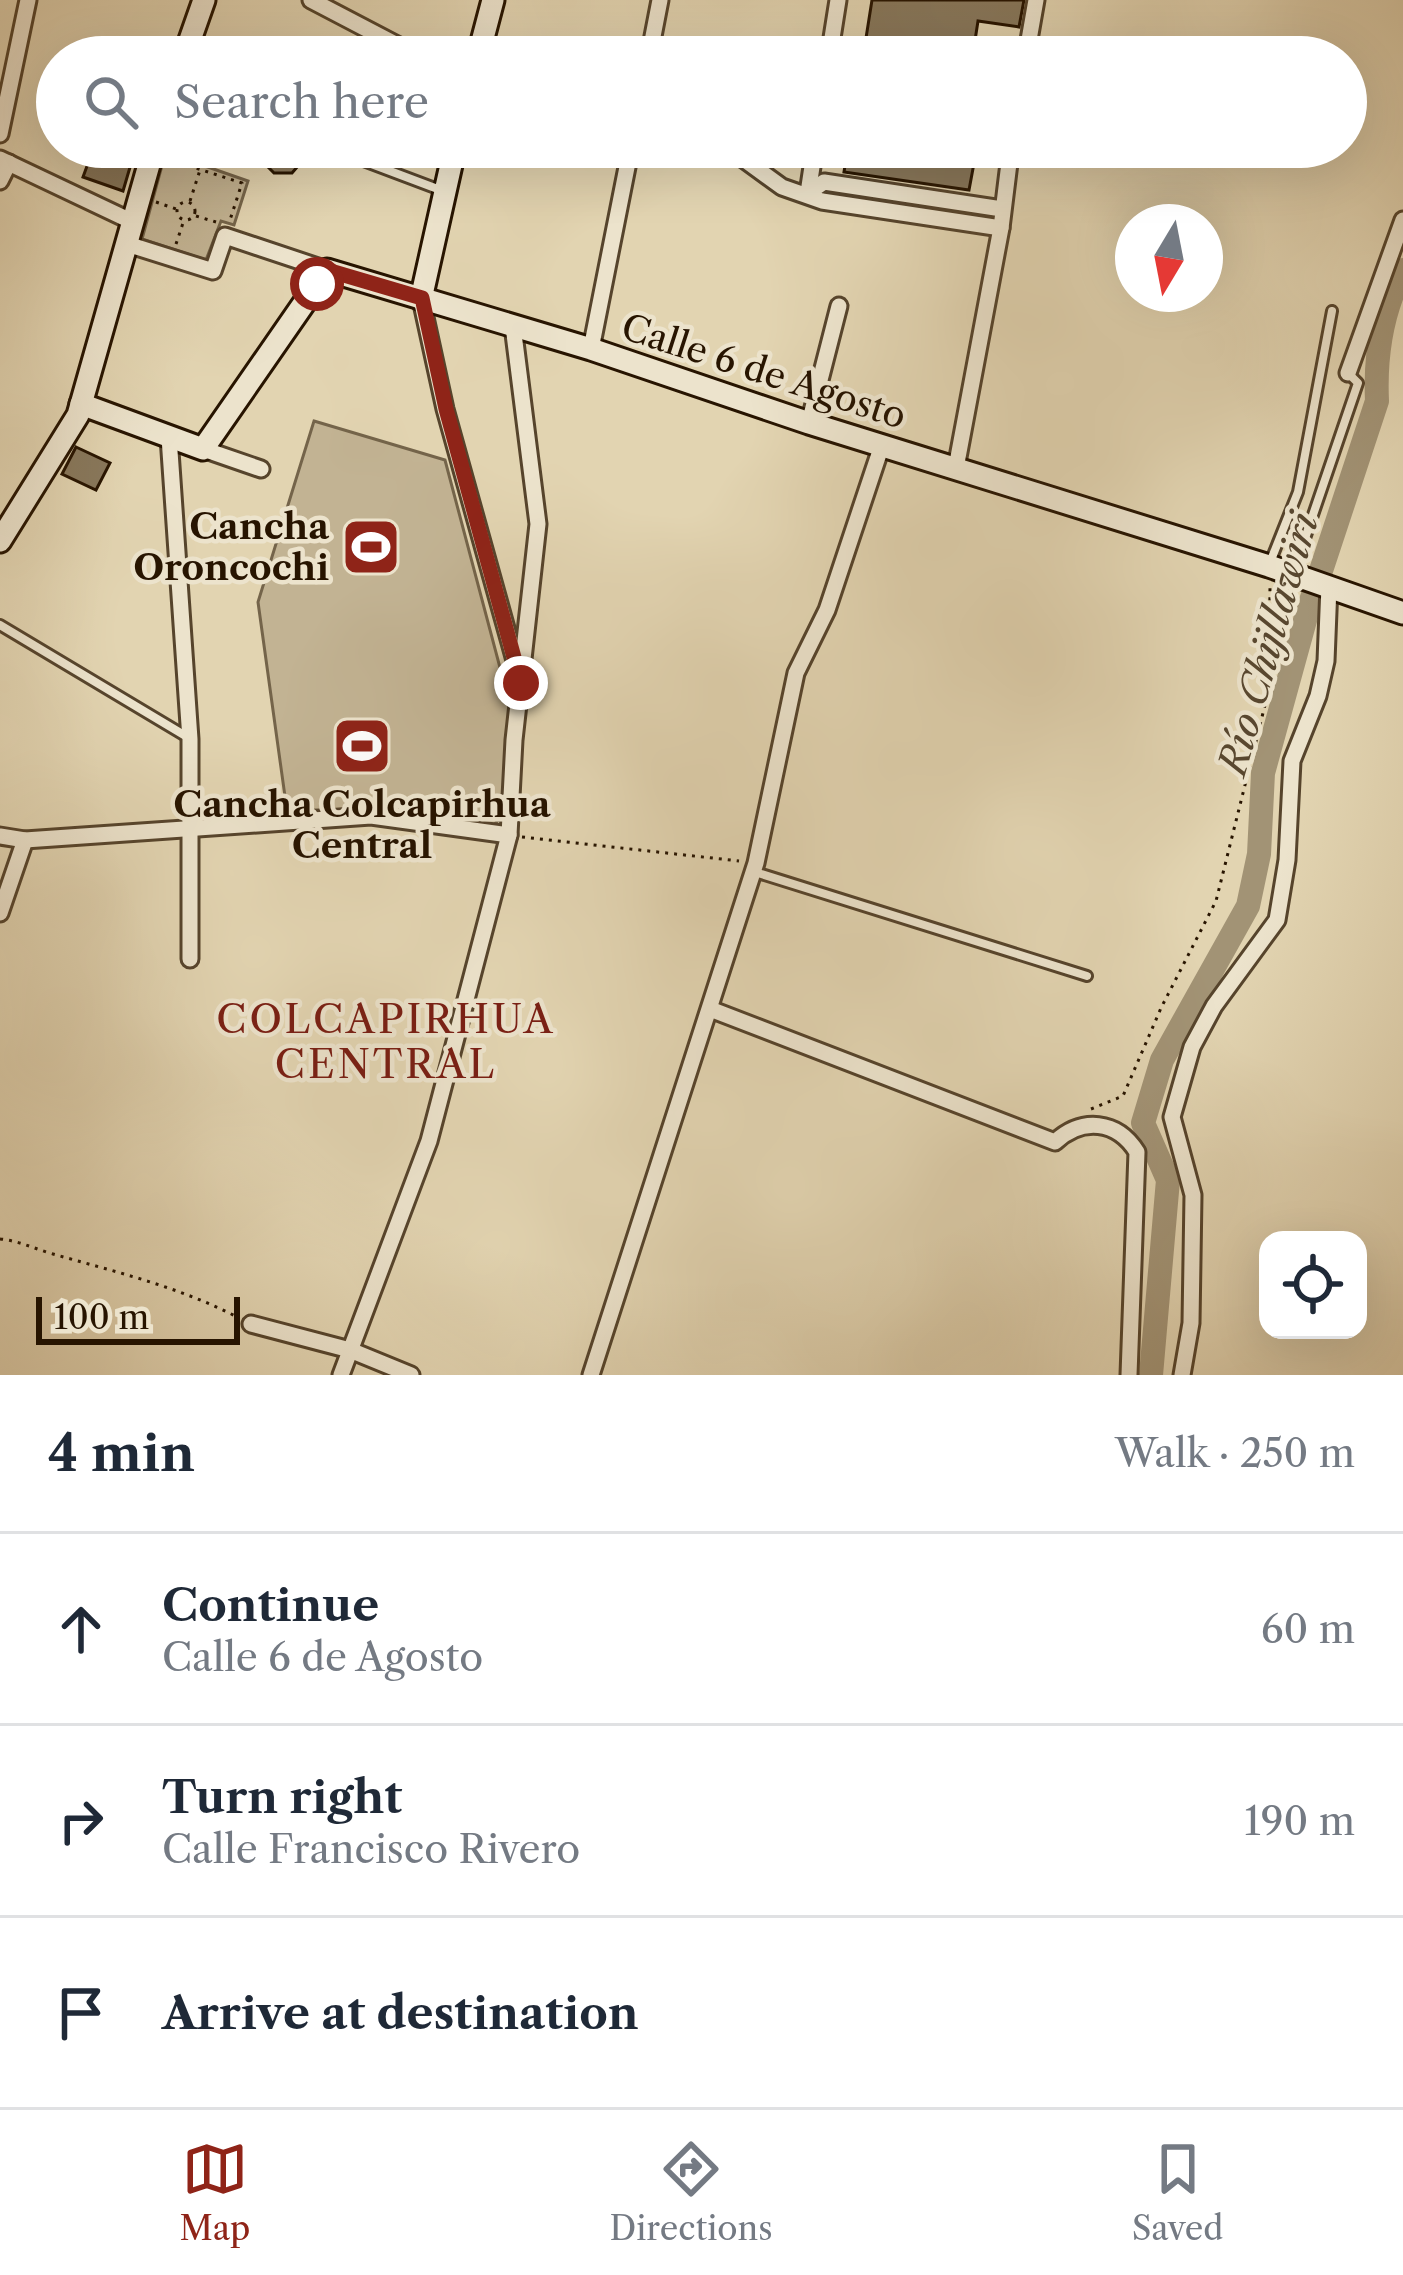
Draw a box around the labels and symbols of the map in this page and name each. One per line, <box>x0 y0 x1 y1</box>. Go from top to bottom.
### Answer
north arrow <box>1115 204 1223 312</box>
route start <box>290 257 344 311</box>
street label: Calle 6 de Agosto <box>616 304 912 438</box>
place label: Cancha Oroncochi <box>133 504 330 589</box>
water label: Río Chijllawiri <box>1207 505 1329 783</box>
sports icon: Cancha Oroncochi <box>340 516 402 578</box>
route end <box>494 656 548 710</box>
sports icon: Cancha Colcapirhua Central <box>331 715 393 777</box>
place label: Cancha Colcapirhua Central <box>173 782 552 867</box>
district label: COLCAPIRHUA CENTRAL <box>216 995 556 1088</box>
scale bar <box>36 1291 240 1344</box>

